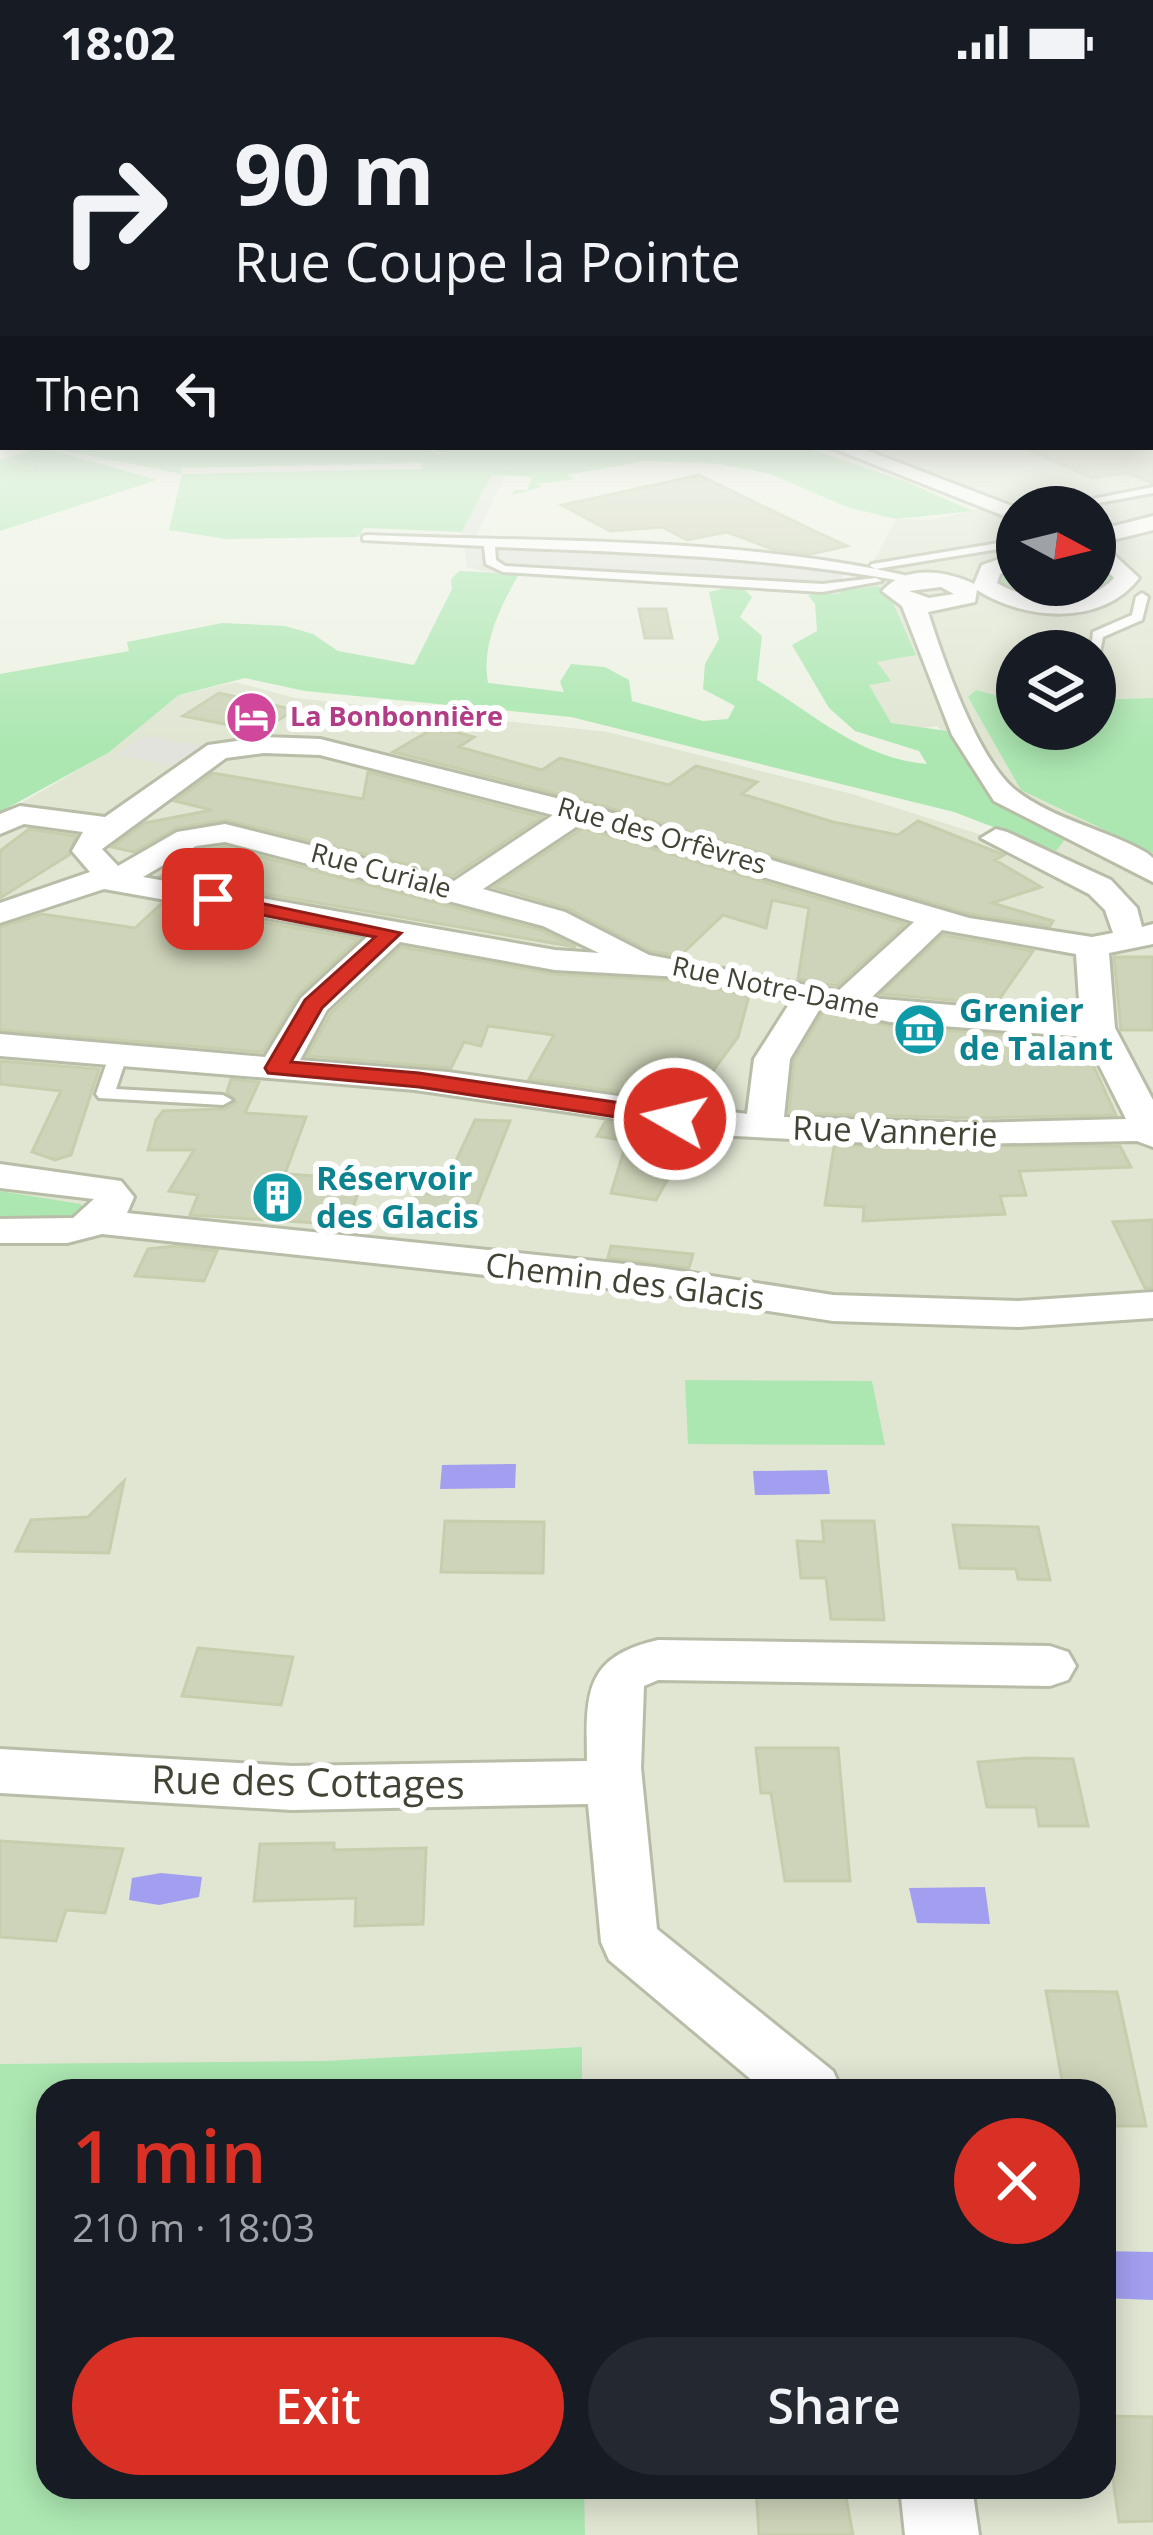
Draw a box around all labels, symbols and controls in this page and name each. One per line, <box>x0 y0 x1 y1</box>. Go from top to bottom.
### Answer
text: 18:02 <box>60 12 176 73</box>
text: 90 m <box>234 115 434 230</box>
icon: right <box>36 132 192 288</box>
text: Rue Coupe la Pointe <box>234 224 741 298</box>
icon: left <box>165 360 231 426</box>
text: Then <box>36 363 141 424</box>
north arrow <box>996 486 1116 606</box>
map controls <box>996 486 1116 750</box>
button: layers <box>996 630 1116 750</box>
hotel icon: La Bonbonnière <box>223 689 279 745</box>
place label: La Bonbonnière <box>290 697 503 734</box>
street label: Rue des Orfèvres <box>554 787 771 882</box>
street label: Rue Curiale <box>307 833 456 906</box>
pin <box>162 848 264 950</box>
icon: arrive <box>180 866 246 932</box>
street label: Rue Notre-Dame <box>669 946 883 1027</box>
place label: Grenier de Talant <box>959 987 1113 1070</box>
museum icon: Grenier de Talant <box>892 1001 948 1057</box>
position arrow <box>612 1056 738 1182</box>
street label: Rue Vannerie <box>792 1104 998 1157</box>
place label: Réservoir des Glacis <box>316 1155 479 1238</box>
building icon: Réservoir des Glacis <box>249 1169 305 1225</box>
street label: Chemin des Glacis <box>483 1241 767 1320</box>
street label: Rue des Cottages <box>151 1751 465 1810</box>
text: 1 min <box>72 2106 266 2204</box>
button: close <box>954 2118 1080 2244</box>
text: 210 m · 18:03 <box>72 2200 315 2253</box>
button: Exit <box>72 2337 564 2475</box>
button: Share <box>588 2337 1080 2475</box>

